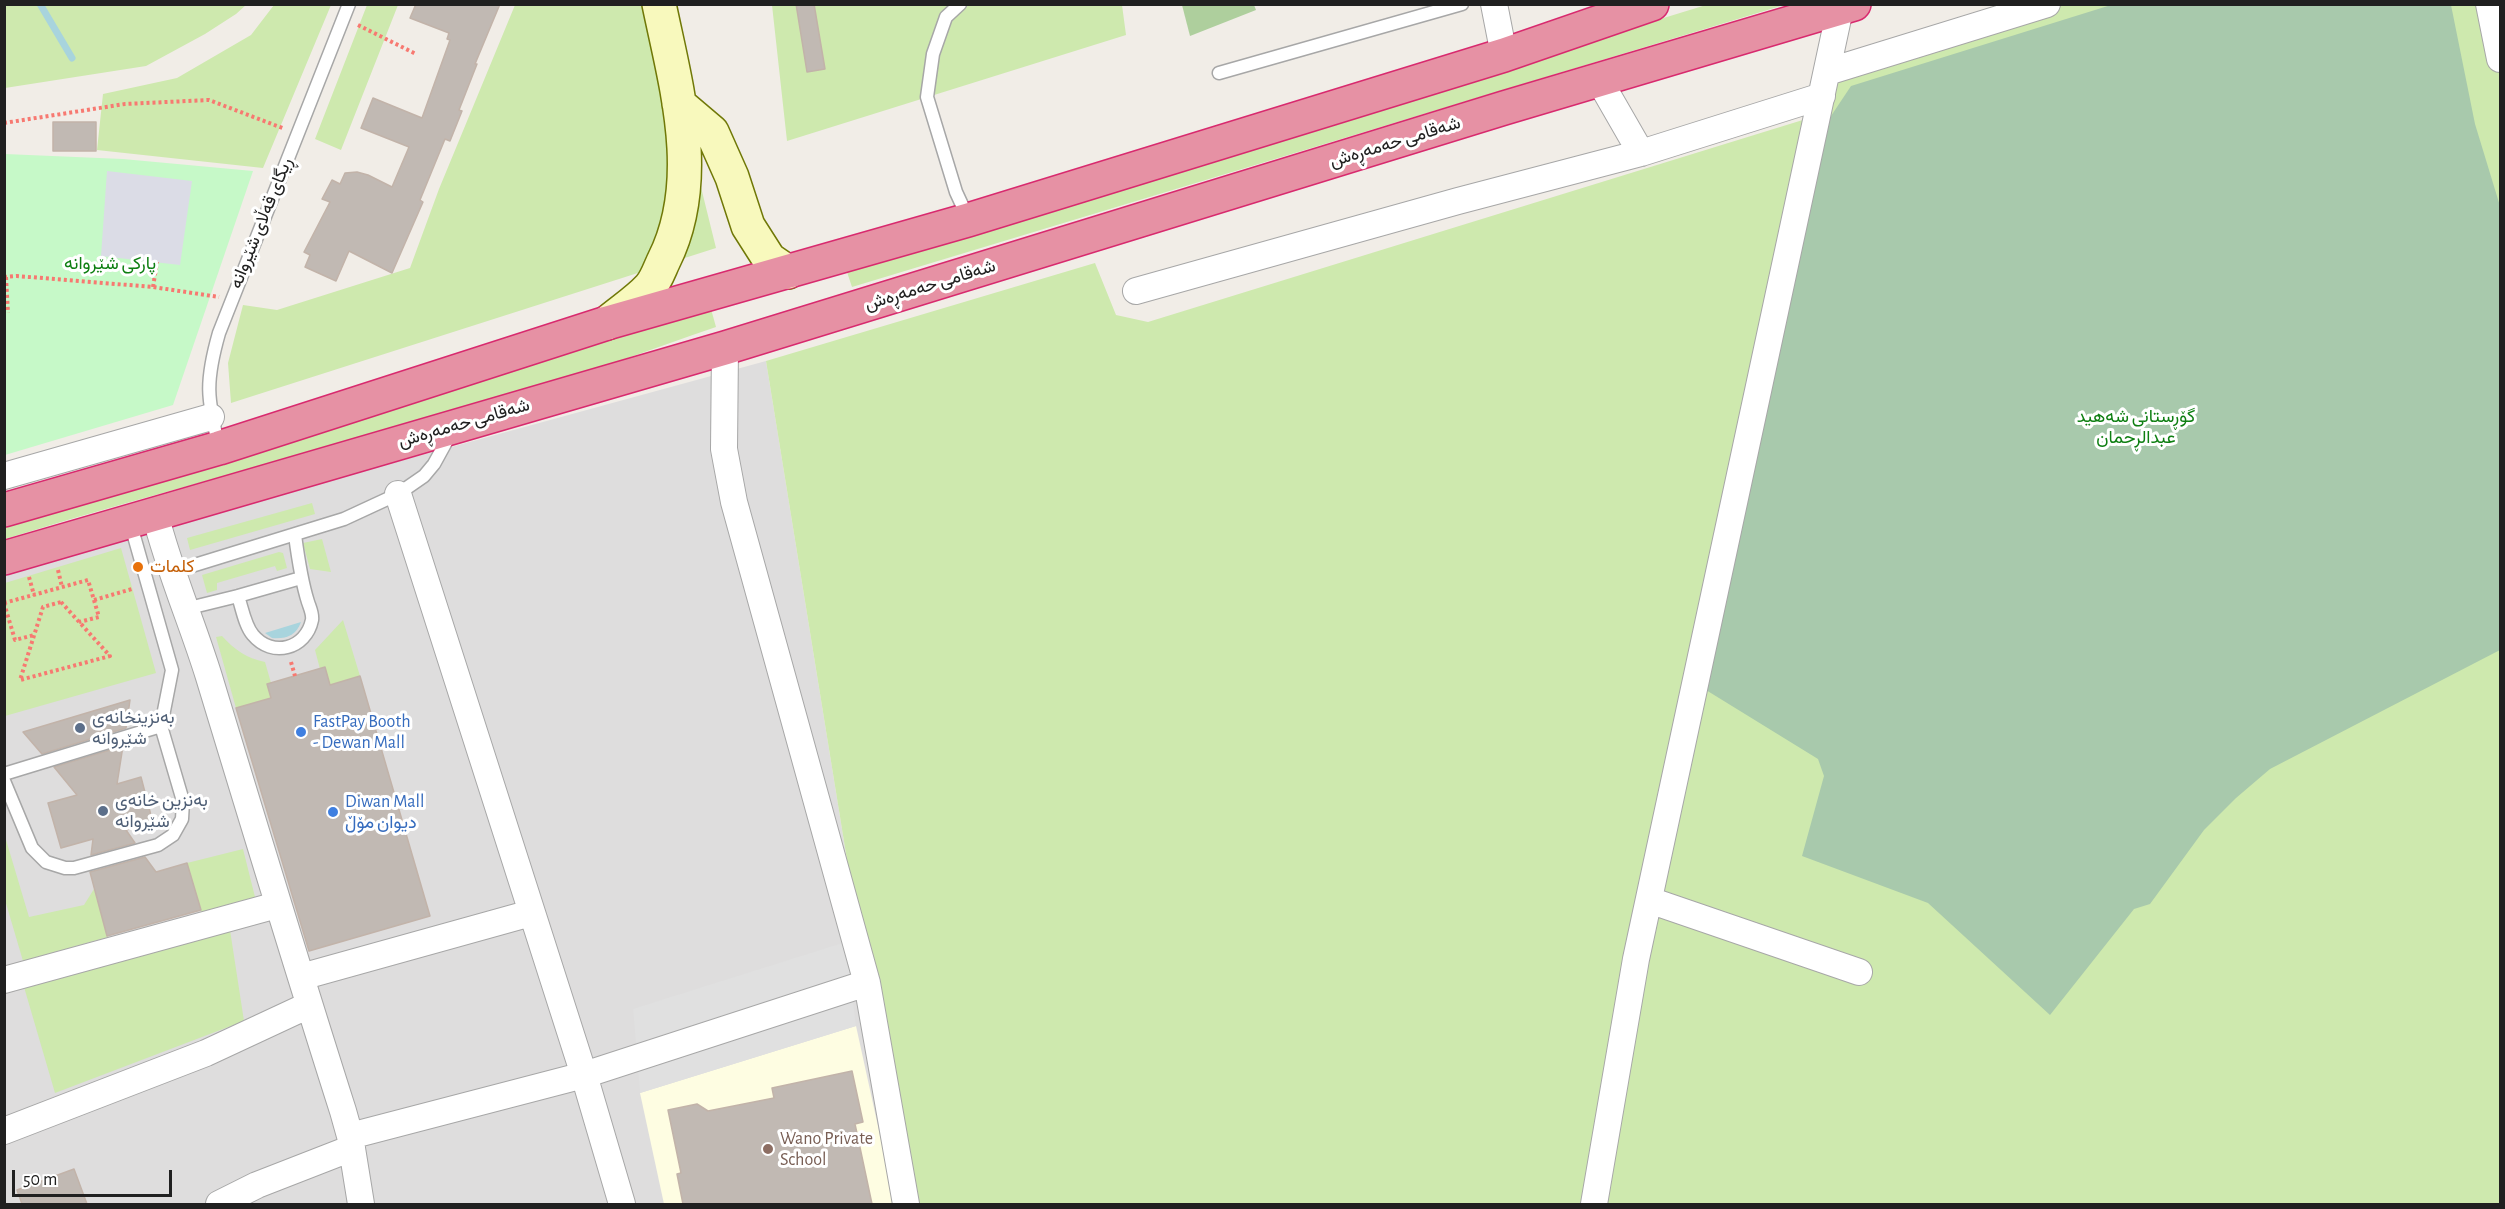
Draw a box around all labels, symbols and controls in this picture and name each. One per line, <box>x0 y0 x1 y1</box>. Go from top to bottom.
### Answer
street label: شەقامی حەمەڕەش <box>1327 112 1463 172</box>
street label: ڕیگای قەڵای شێروانە <box>225 154 297 292</box>
park label: پارکی شێروانە <box>64 253 156 275</box>
street label: شەقامی حەمەڕەش <box>862 255 998 315</box>
street label: شەقامی حەمەڕەش <box>396 394 532 452</box>
park label: گۆڕستانی شەهید عبدالڕحمان <box>2077 406 2195 448</box>
place label: كلمات <box>150 556 194 578</box>
marker: كلمات <box>131 560 145 574</box>
place label: بەنزینخانەی شێروانە <box>92 707 175 750</box>
place label: FastPay Booth - Dewan Mall <box>313 711 411 754</box>
marker: بەنزینخانەی شێروانە <box>73 721 87 735</box>
marker: FastPay Booth - Dewan Mall <box>294 725 308 739</box>
place label: بەنزین خانەی شێروانە <box>115 790 208 832</box>
place label: Diwan Mall دیوان مۆڵ <box>345 791 424 834</box>
marker: بەنزین خانەی شێروانە <box>96 804 110 818</box>
marker: Diwan Mall دیوان مۆڵ <box>326 805 340 819</box>
place label: Wano Private School <box>780 1128 873 1170</box>
marker: Wano Private School <box>761 1142 775 1156</box>
scale bar <box>15 1158 176 1196</box>
text: 50 m <box>23 1171 57 1189</box>

